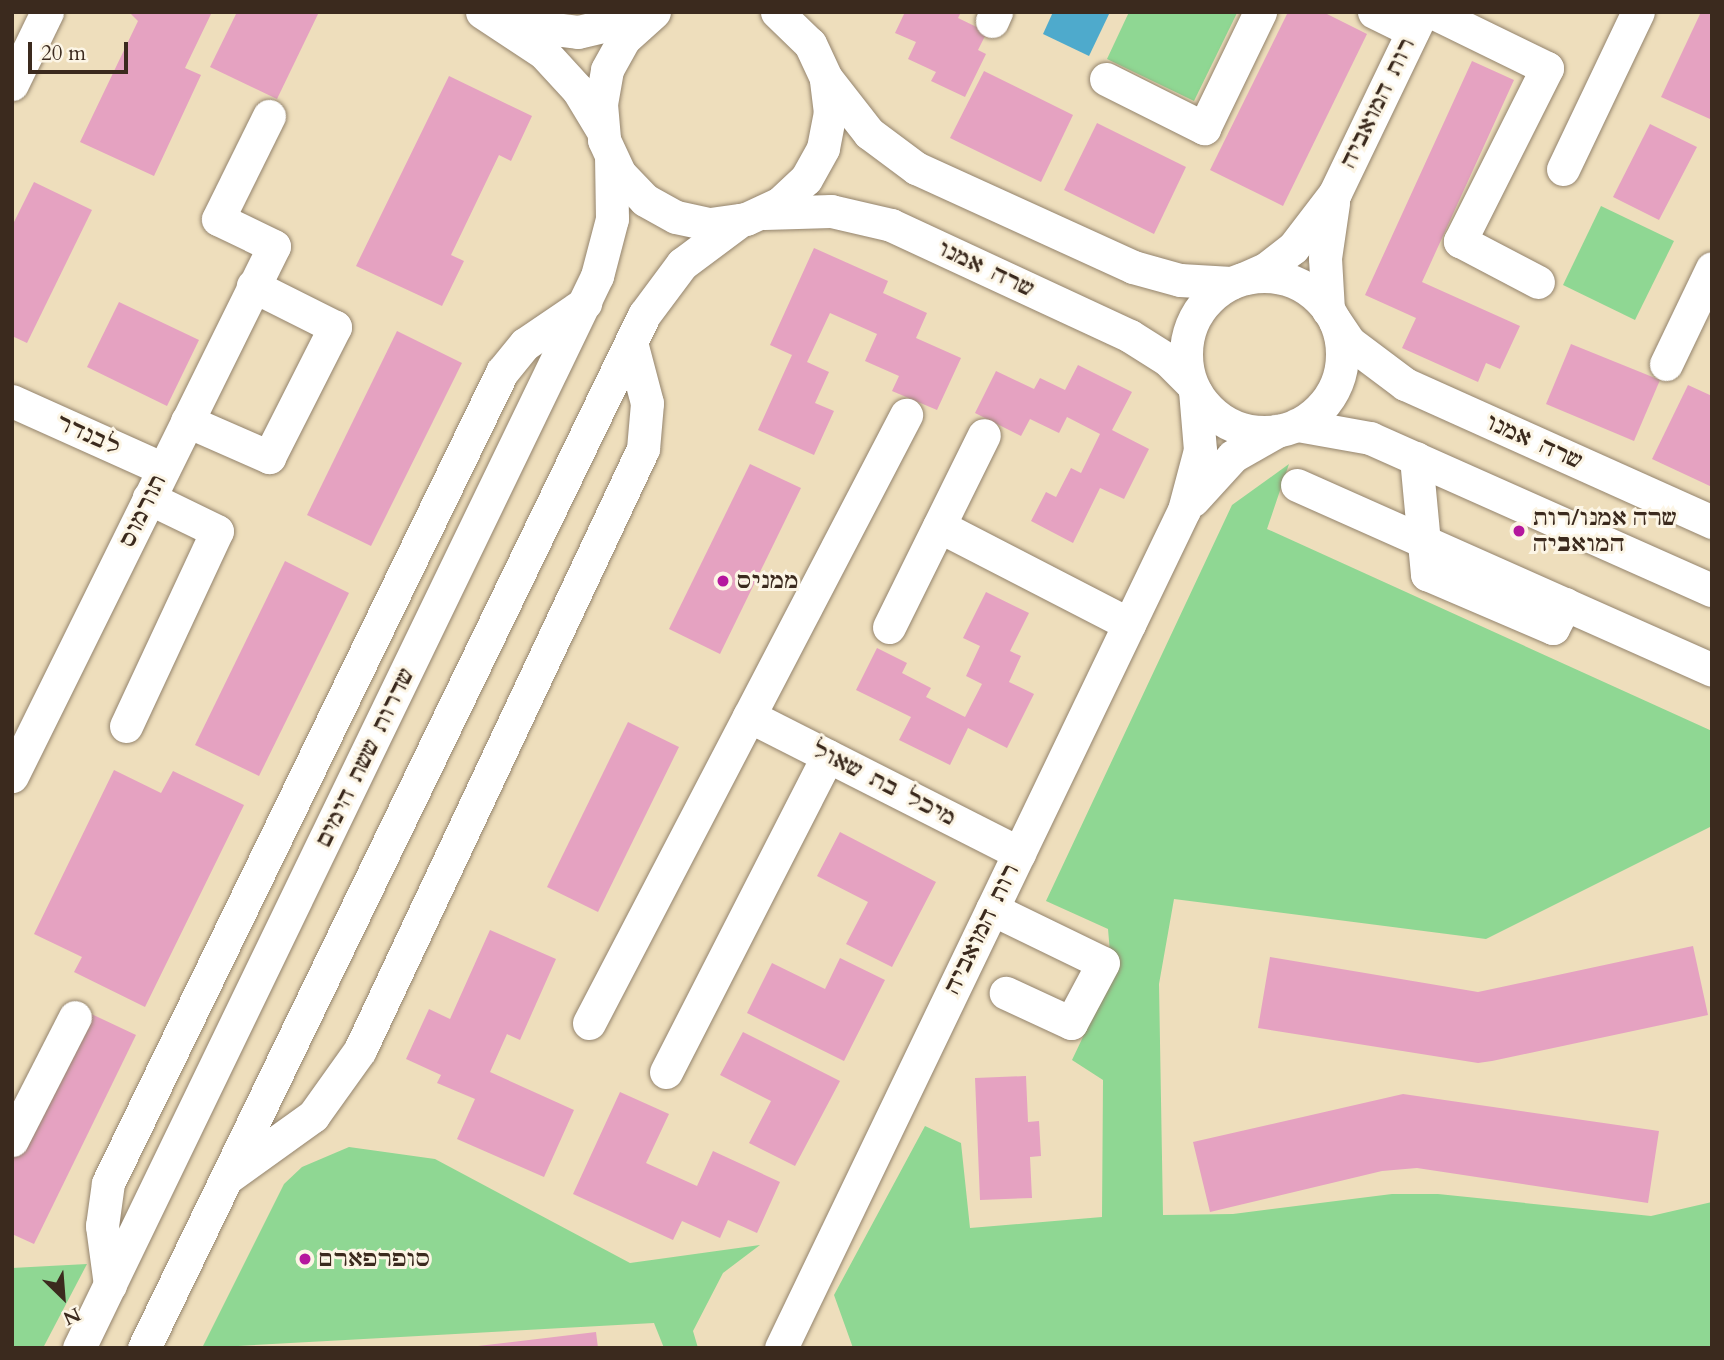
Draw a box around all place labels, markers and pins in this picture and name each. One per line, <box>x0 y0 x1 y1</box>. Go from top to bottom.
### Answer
place label: שרה אמנו/רות המואביה <box>1533 504 1677 558</box>
marker: שרה אמנו/רות המואביה <box>1511 523 1527 539</box>
place label: ממניס <box>737 567 799 595</box>
marker: ממניס <box>715 573 731 589</box>
place label: סופרפארם <box>319 1245 430 1273</box>
marker: סופרפארם <box>297 1251 313 1267</box>

